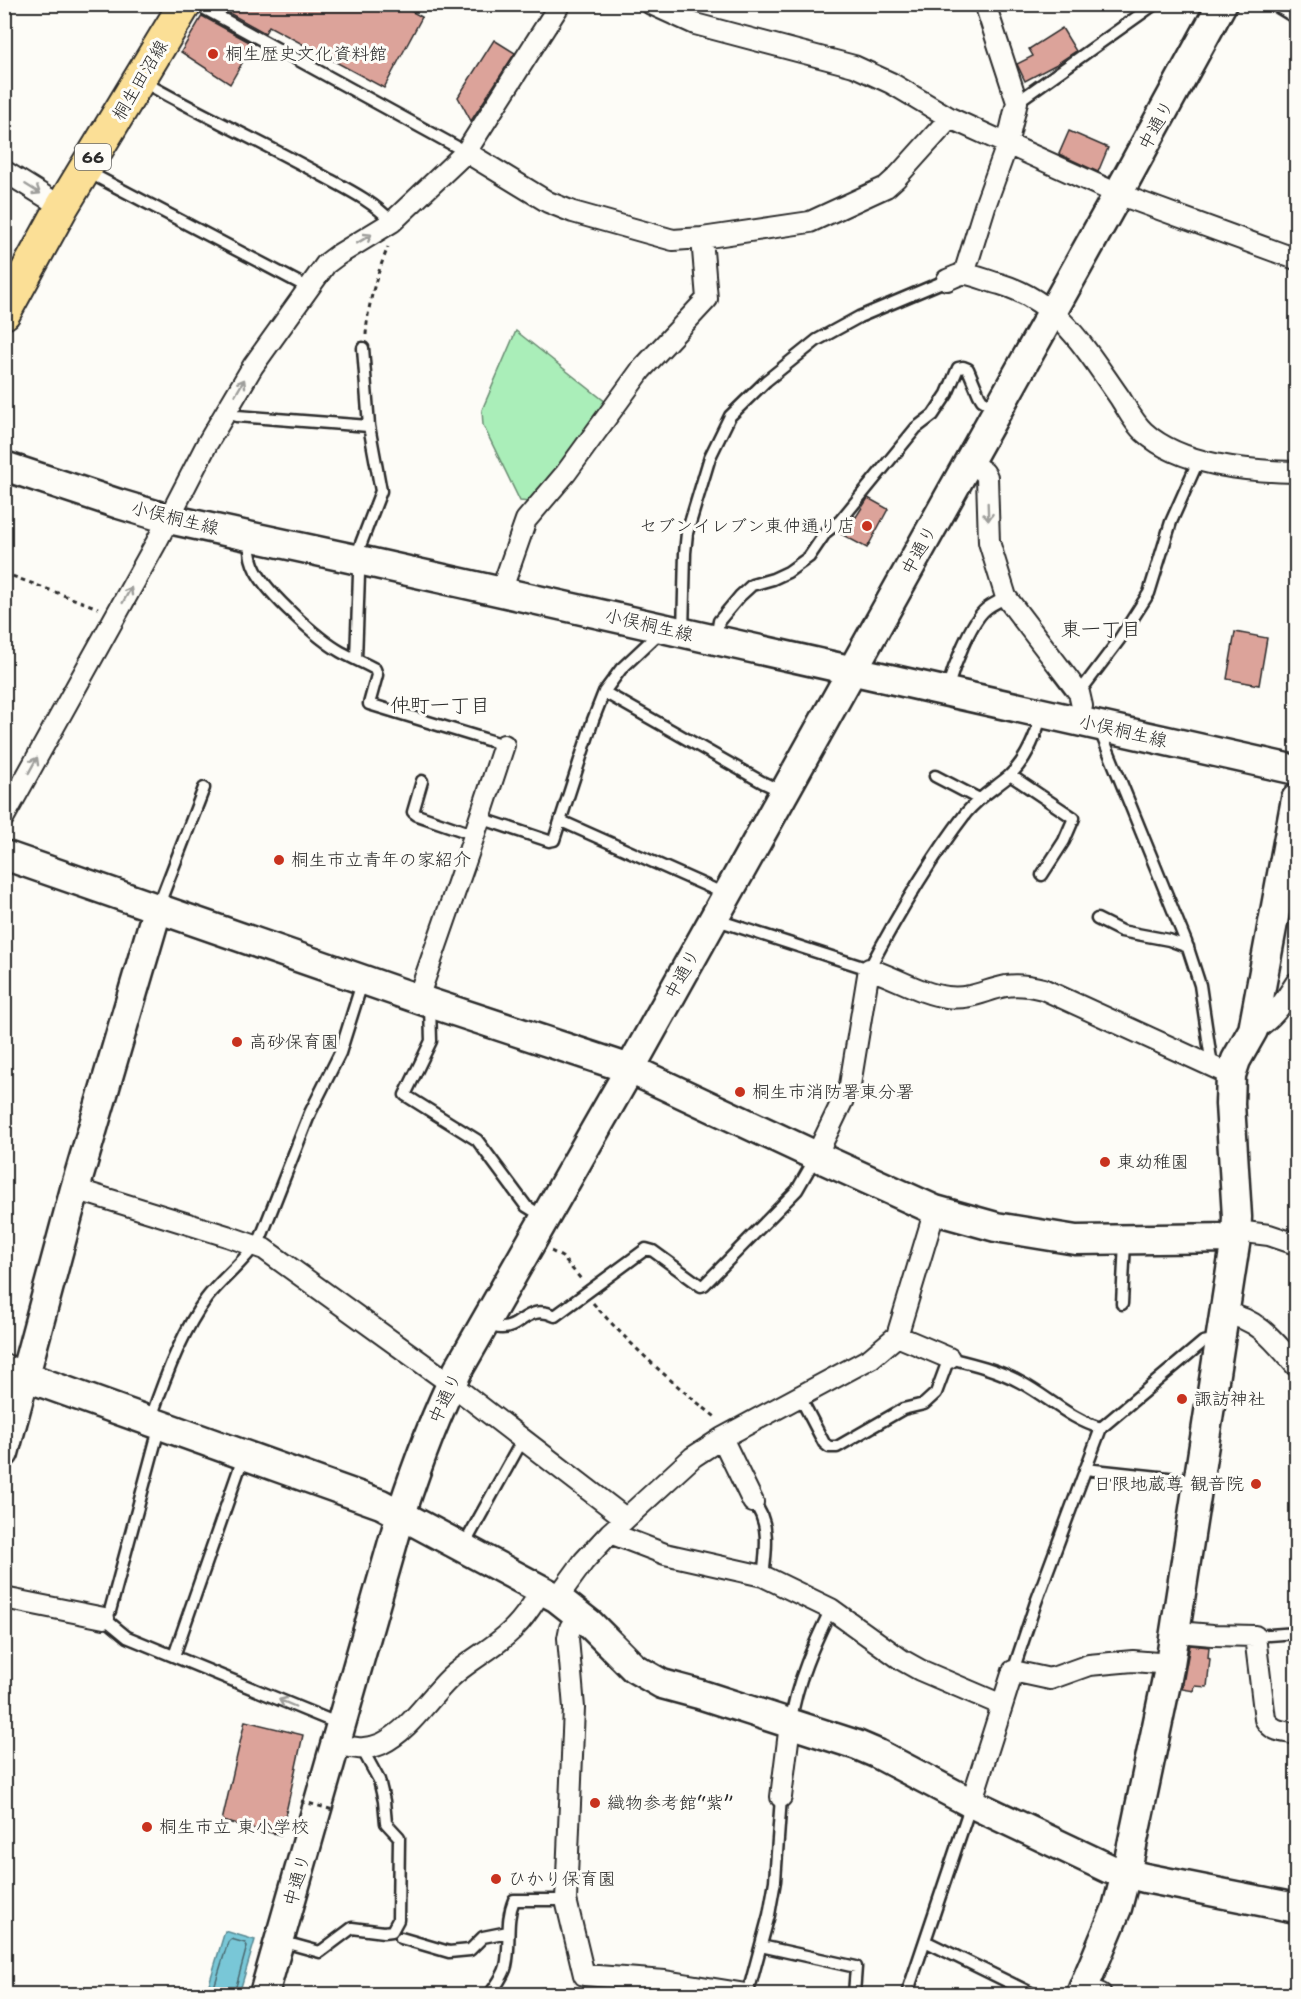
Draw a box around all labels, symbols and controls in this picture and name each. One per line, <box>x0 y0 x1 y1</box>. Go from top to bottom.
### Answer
street label: 桐生田沼線 <box>107 35 173 125</box>
place label: 桐生歴史文化資料館 <box>225 42 387 66</box>
marker: 桐生歴史文化資料館 <box>206 47 220 61</box>
street label: 中通り <box>1132 96 1180 154</box>
road number: 66 <box>75 144 111 170</box>
one-way arrow <box>24 184 41 196</box>
one-way arrow <box>355 233 372 245</box>
one-way arrow <box>235 379 247 396</box>
street label: 小俣桐生線 <box>128 495 222 541</box>
one-way arrow <box>982 501 994 521</box>
place label: セブンイレブン東仲通り店 <box>639 514 855 538</box>
marker: セブンイレブン東仲通り店 <box>860 519 874 533</box>
street label: 中通り <box>895 521 943 579</box>
one-way arrow <box>122 587 134 604</box>
street label: 小俣桐生線 <box>602 603 696 647</box>
district label: 東一丁目 <box>1061 616 1141 642</box>
district label: 仲町一丁目 <box>390 692 490 718</box>
street label: 小俣桐生線 <box>1076 709 1170 753</box>
one-way arrow <box>27 757 39 774</box>
place label: 桐生市立青年の家紹介 <box>291 848 471 872</box>
marker: 桐生市立青年の家紹介 <box>272 853 286 867</box>
street label: 中通り <box>658 945 706 1003</box>
place label: 高砂保育園 <box>249 1030 339 1054</box>
marker: 高砂保育園 <box>230 1035 244 1049</box>
place label: 桐生市消防署東分署 <box>752 1080 914 1104</box>
marker: 桐生市消防署東分署 <box>733 1085 747 1099</box>
place label: 東幼稚園 <box>1117 1150 1189 1174</box>
marker: 東幼稚園 <box>1098 1155 1112 1169</box>
street label: 中通り <box>423 1368 467 1428</box>
place label: 諏訪神社 <box>1194 1387 1266 1411</box>
marker: 諏訪神社 <box>1175 1392 1189 1406</box>
place label: 日限地蔵尊 観音院 <box>1094 1472 1244 1496</box>
marker: 日限地蔵尊 観音院 <box>1249 1477 1263 1491</box>
one-way arrow <box>279 1697 297 1709</box>
place label: 織物参考館“紫” <box>607 1791 733 1815</box>
marker: 織物参考館“紫” <box>588 1796 602 1810</box>
place label: 桐生市立 東小学校 <box>159 1815 309 1839</box>
marker: 桐生市立 東小学校 <box>140 1820 154 1834</box>
street label: 中通り <box>278 1851 316 1909</box>
place label: ひかり保育園 <box>508 1867 616 1891</box>
marker: ひかり保育園 <box>489 1872 503 1886</box>

